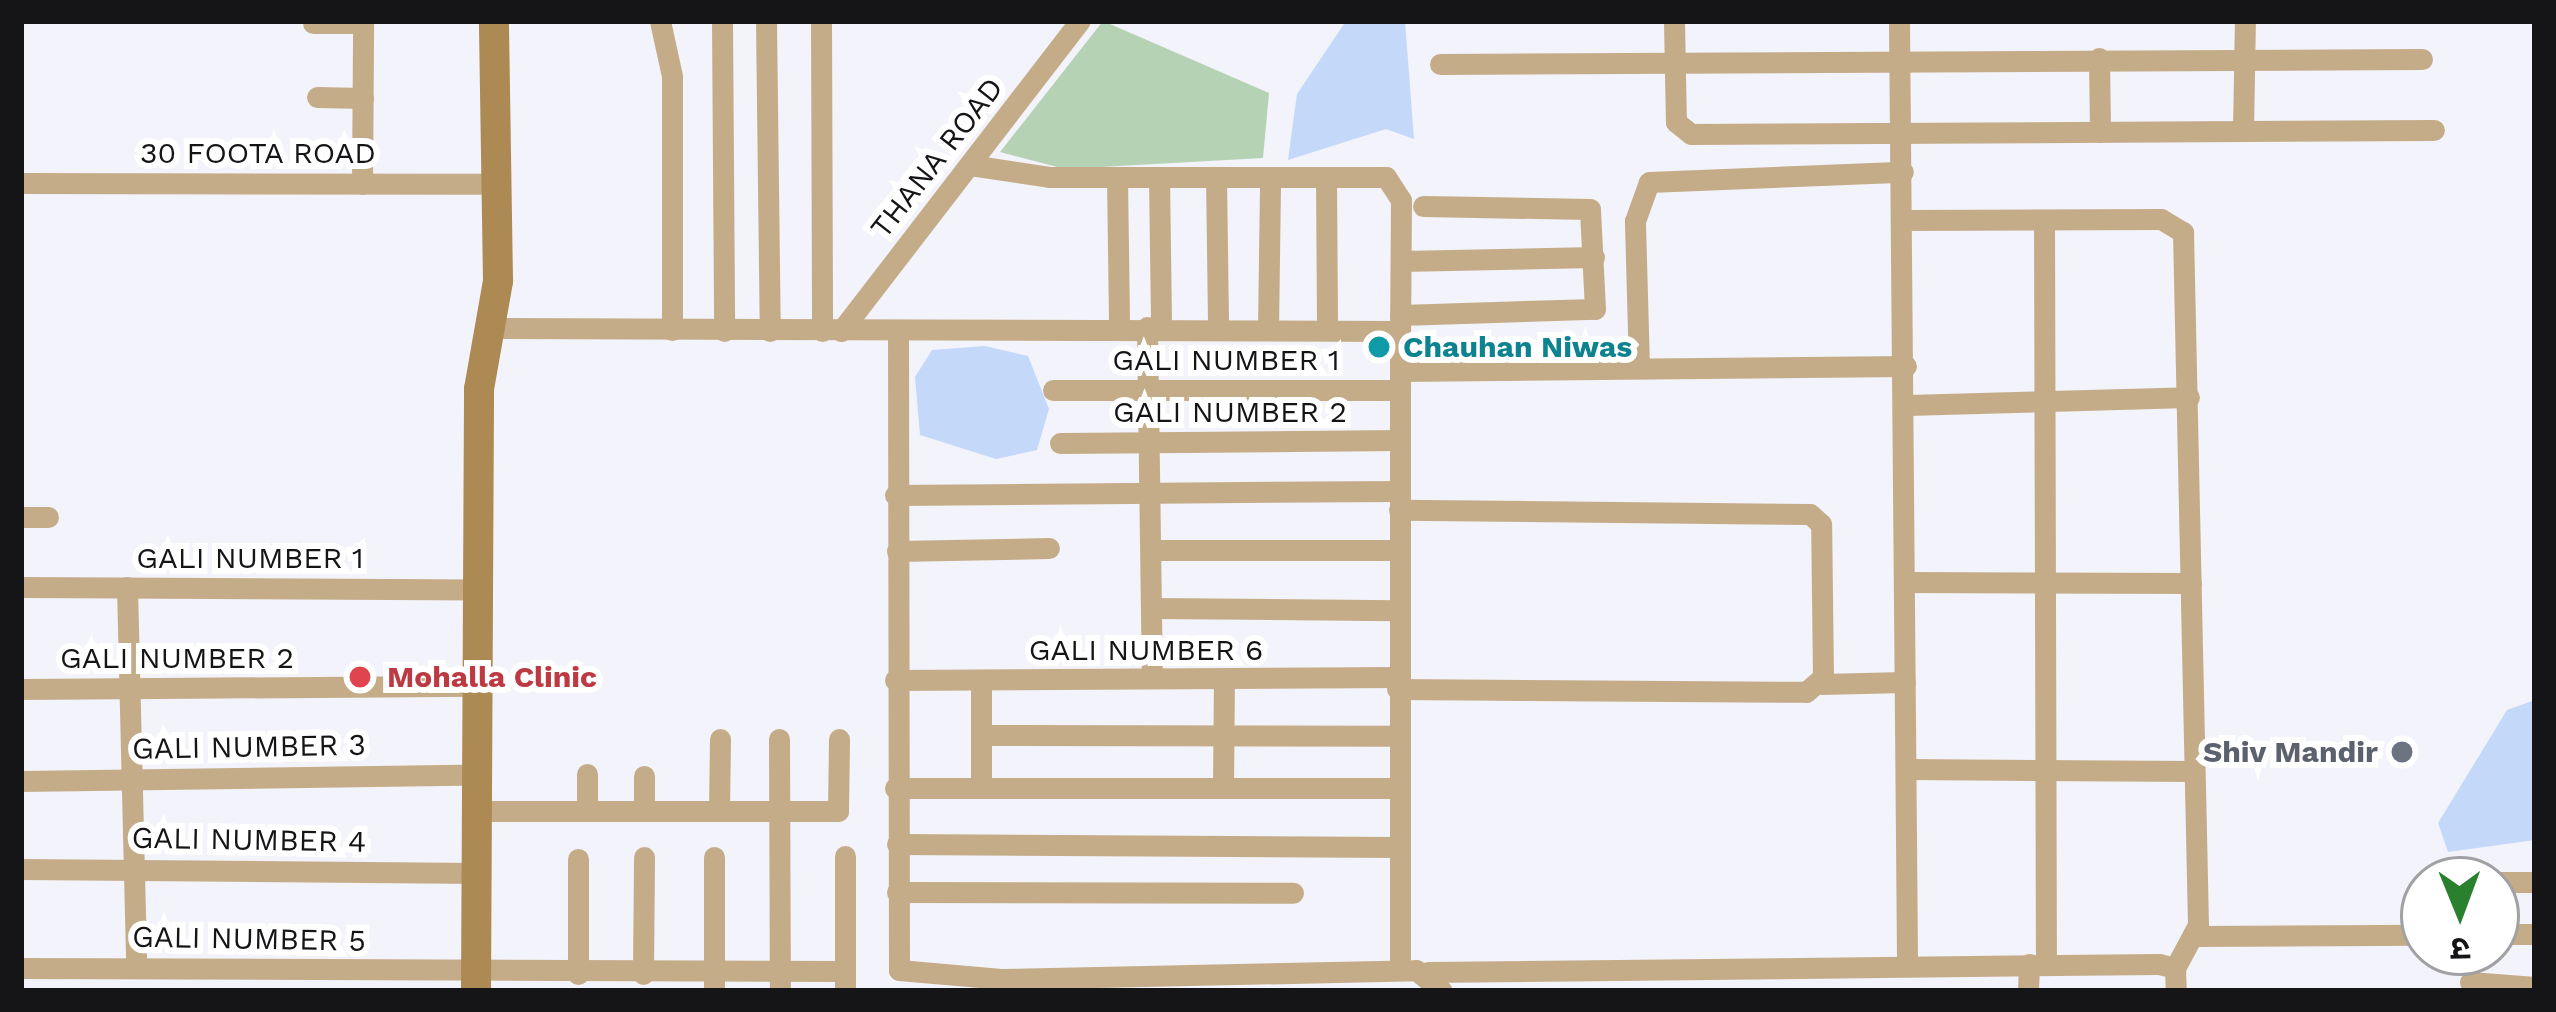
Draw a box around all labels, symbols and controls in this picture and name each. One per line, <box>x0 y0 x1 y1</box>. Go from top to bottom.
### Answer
street label: THANA ROAD <box>863 70 1011 246</box>
street label: 30 FOOTA ROAD <box>140 135 376 171</box>
place label: Chauhan Niwas <box>1403 329 1632 365</box>
marker: Chauhan Niwas <box>1366 334 1392 360</box>
street label: GALI NUMBER 1 <box>1112 342 1340 378</box>
street label: GALI NUMBER 2 <box>1113 394 1347 430</box>
street label: GALI NUMBER 1 <box>136 540 364 576</box>
street label: GALI NUMBER 6 <box>1029 632 1263 668</box>
street label: GALI NUMBER 2 <box>60 640 294 676</box>
place label: Mohalla Clinic <box>387 659 597 695</box>
marker: Mohalla Clinic <box>344 661 376 693</box>
street label: GALI NUMBER 3 <box>132 727 366 767</box>
place label: Shiv Mandir <box>2202 734 2378 770</box>
marker: Shiv Mandir <box>2389 739 2415 765</box>
street label: GALI NUMBER 4 <box>131 820 367 860</box>
north arrow <box>2400 856 2520 976</box>
street label: GALI NUMBER 5 <box>132 919 366 959</box>
text: उ <box>2451 930 2471 969</box>

